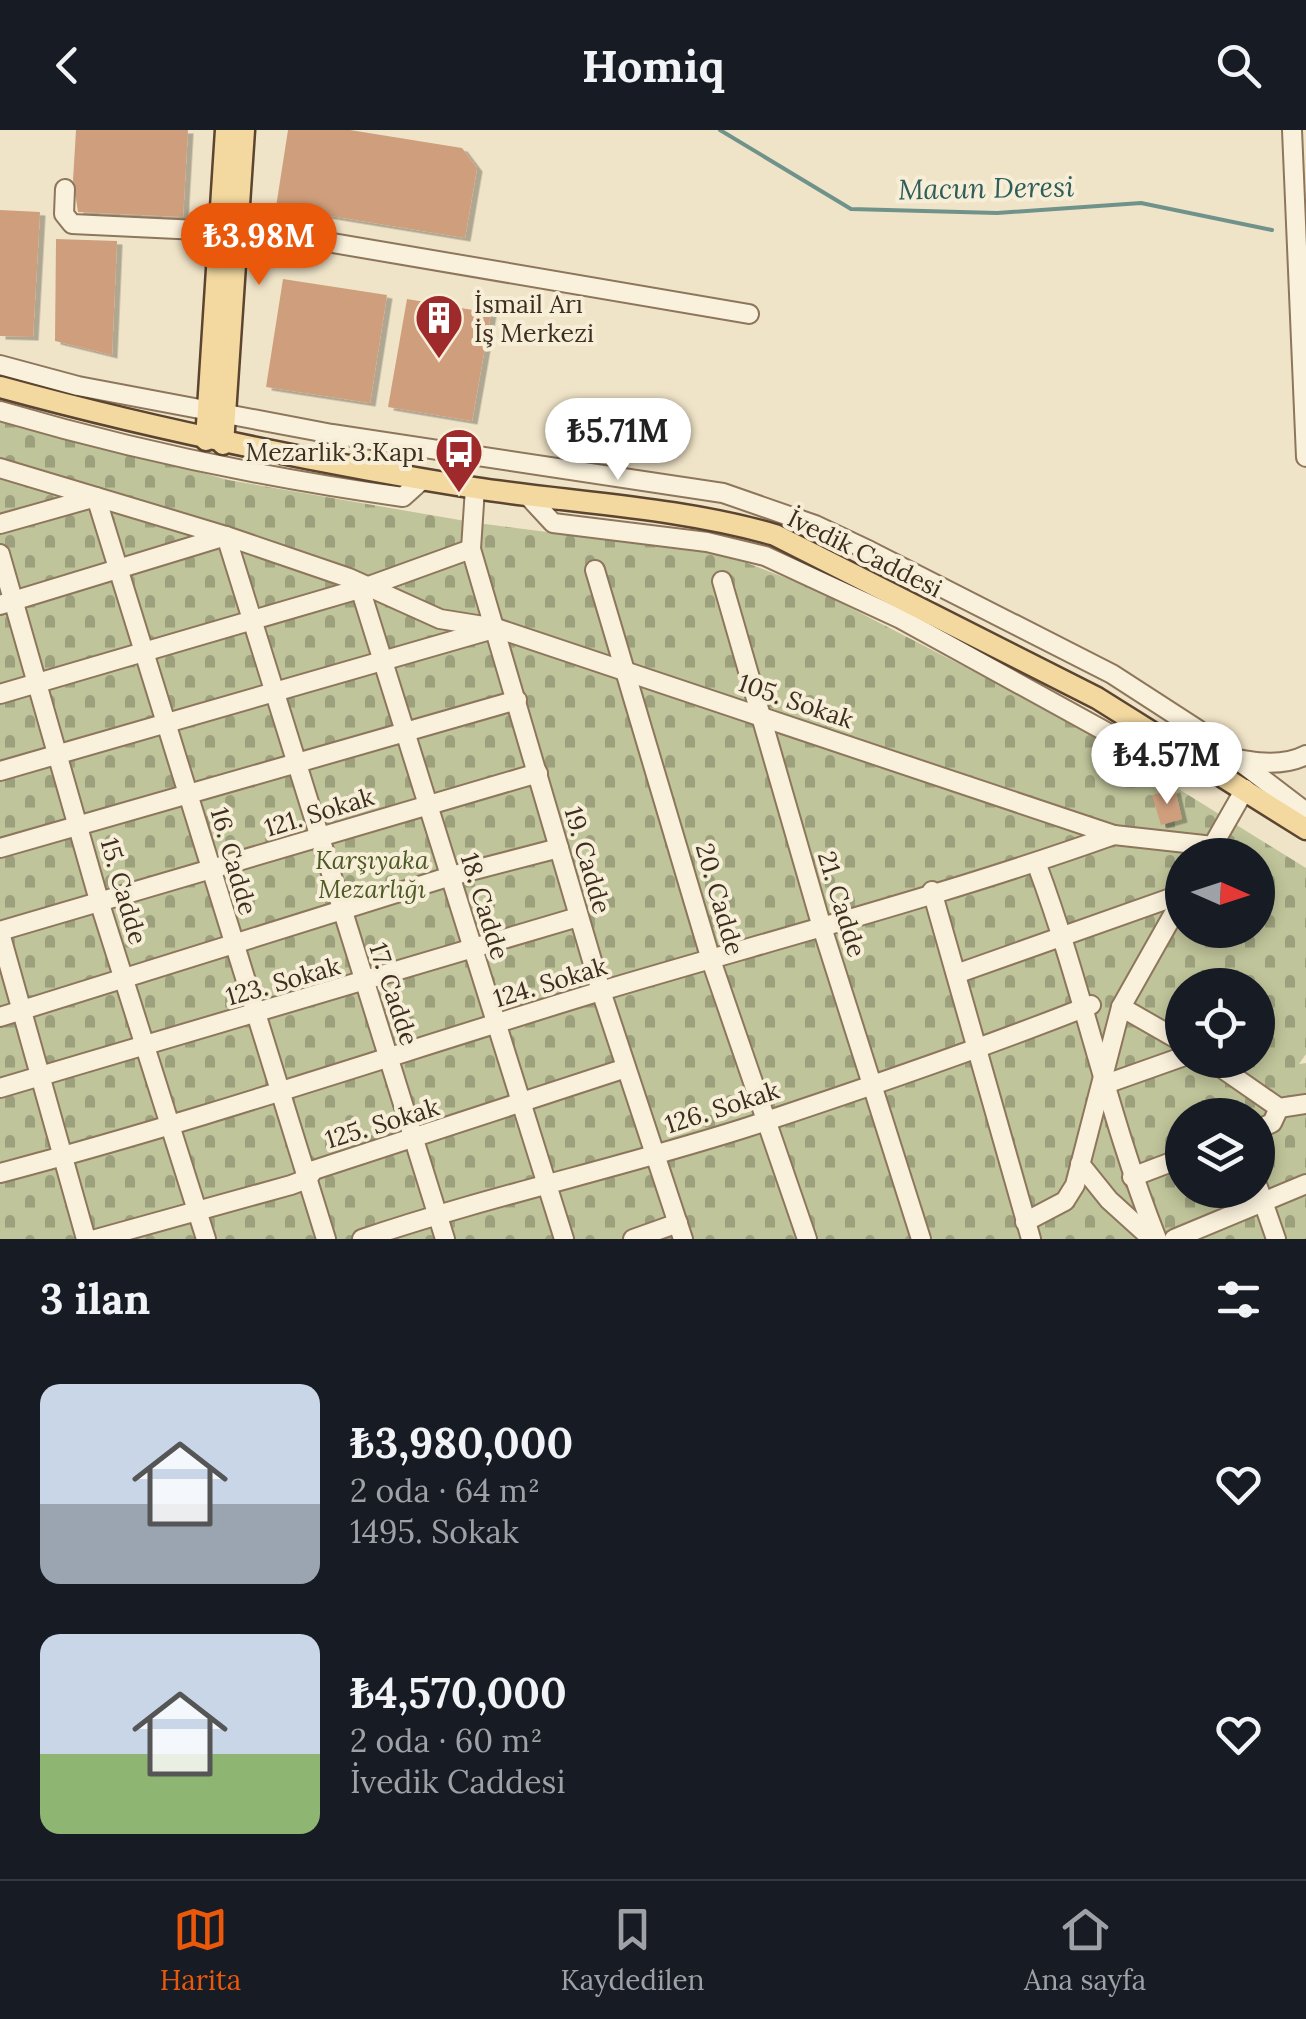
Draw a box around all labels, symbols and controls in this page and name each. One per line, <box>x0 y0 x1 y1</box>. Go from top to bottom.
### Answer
text: Homiq <box>582 37 724 94</box>
icon: back <box>40 38 95 93</box>
icon: search <box>1211 38 1266 93</box>
water label: Macun Deresi <box>898 168 1074 208</box>
pin: ₺3.98M <box>178 203 340 288</box>
text: ₺3.98M <box>203 215 315 256</box>
place label: İsmail Arı İş Merkezi <box>474 288 594 349</box>
building icon: İsmail Arı İş Merkezi <box>413 292 465 360</box>
pin: ₺5.71M <box>537 398 699 483</box>
text: ₺5.71M <box>567 410 669 451</box>
bus stop icon: Mezarlık 3.Kapı <box>433 426 485 494</box>
place label: Mezarlık 3.Kapı <box>245 436 424 468</box>
street label: İvedik Caddesi <box>782 502 948 604</box>
street label: 105. Sokak <box>734 666 858 736</box>
pin: ₺4.57M <box>1086 722 1248 807</box>
text: ₺4.57M <box>1113 734 1221 775</box>
street label: 121. Sokak <box>260 780 378 844</box>
street label: 19. Cadde <box>558 803 618 917</box>
street label: 16. Cadde <box>203 804 265 918</box>
street label: 15. Cadde <box>94 834 154 948</box>
north arrow <box>1165 838 1275 948</box>
map controls <box>1165 838 1275 1208</box>
street label: 20. Cadde <box>689 839 751 959</box>
park label: Karşıyaka Mezarlığı <box>315 844 429 905</box>
street label: 21. Cadde <box>811 847 873 961</box>
street label: 18. Cadde <box>454 849 516 963</box>
street label: 17. Cadde <box>362 939 426 1049</box>
street label: 123. Sokak <box>222 949 344 1013</box>
street label: 124. Sokak <box>489 949 611 1014</box>
button: locate <box>1165 968 1275 1078</box>
street label: 126. Sokak <box>661 1073 784 1140</box>
street label: 125. Sokak <box>321 1090 443 1155</box>
button: layers <box>1165 1098 1275 1208</box>
text: 3 ilan <box>40 1272 150 1326</box>
icon: filters <box>1211 1272 1266 1327</box>
text: ₺3,980,000 <box>350 1416 573 1470</box>
icon: home <box>120 1424 240 1544</box>
icon: heart <box>1211 1457 1266 1512</box>
text: 2 oda · 64 m² <box>350 1470 540 1511</box>
text: 1495. Sokak <box>350 1511 519 1552</box>
text: ₺4,570,000 <box>350 1666 567 1720</box>
icon: home <box>120 1674 240 1794</box>
icon: heart <box>1211 1707 1266 1762</box>
text: 2 oda · 60 m² <box>350 1720 543 1761</box>
text: İvedik Caddesi <box>350 1761 565 1802</box>
tab: Harita <box>160 1902 241 1998</box>
tab: Kaydedilen <box>561 1902 705 1998</box>
tab: Ana sayfa <box>1024 1902 1146 1998</box>

